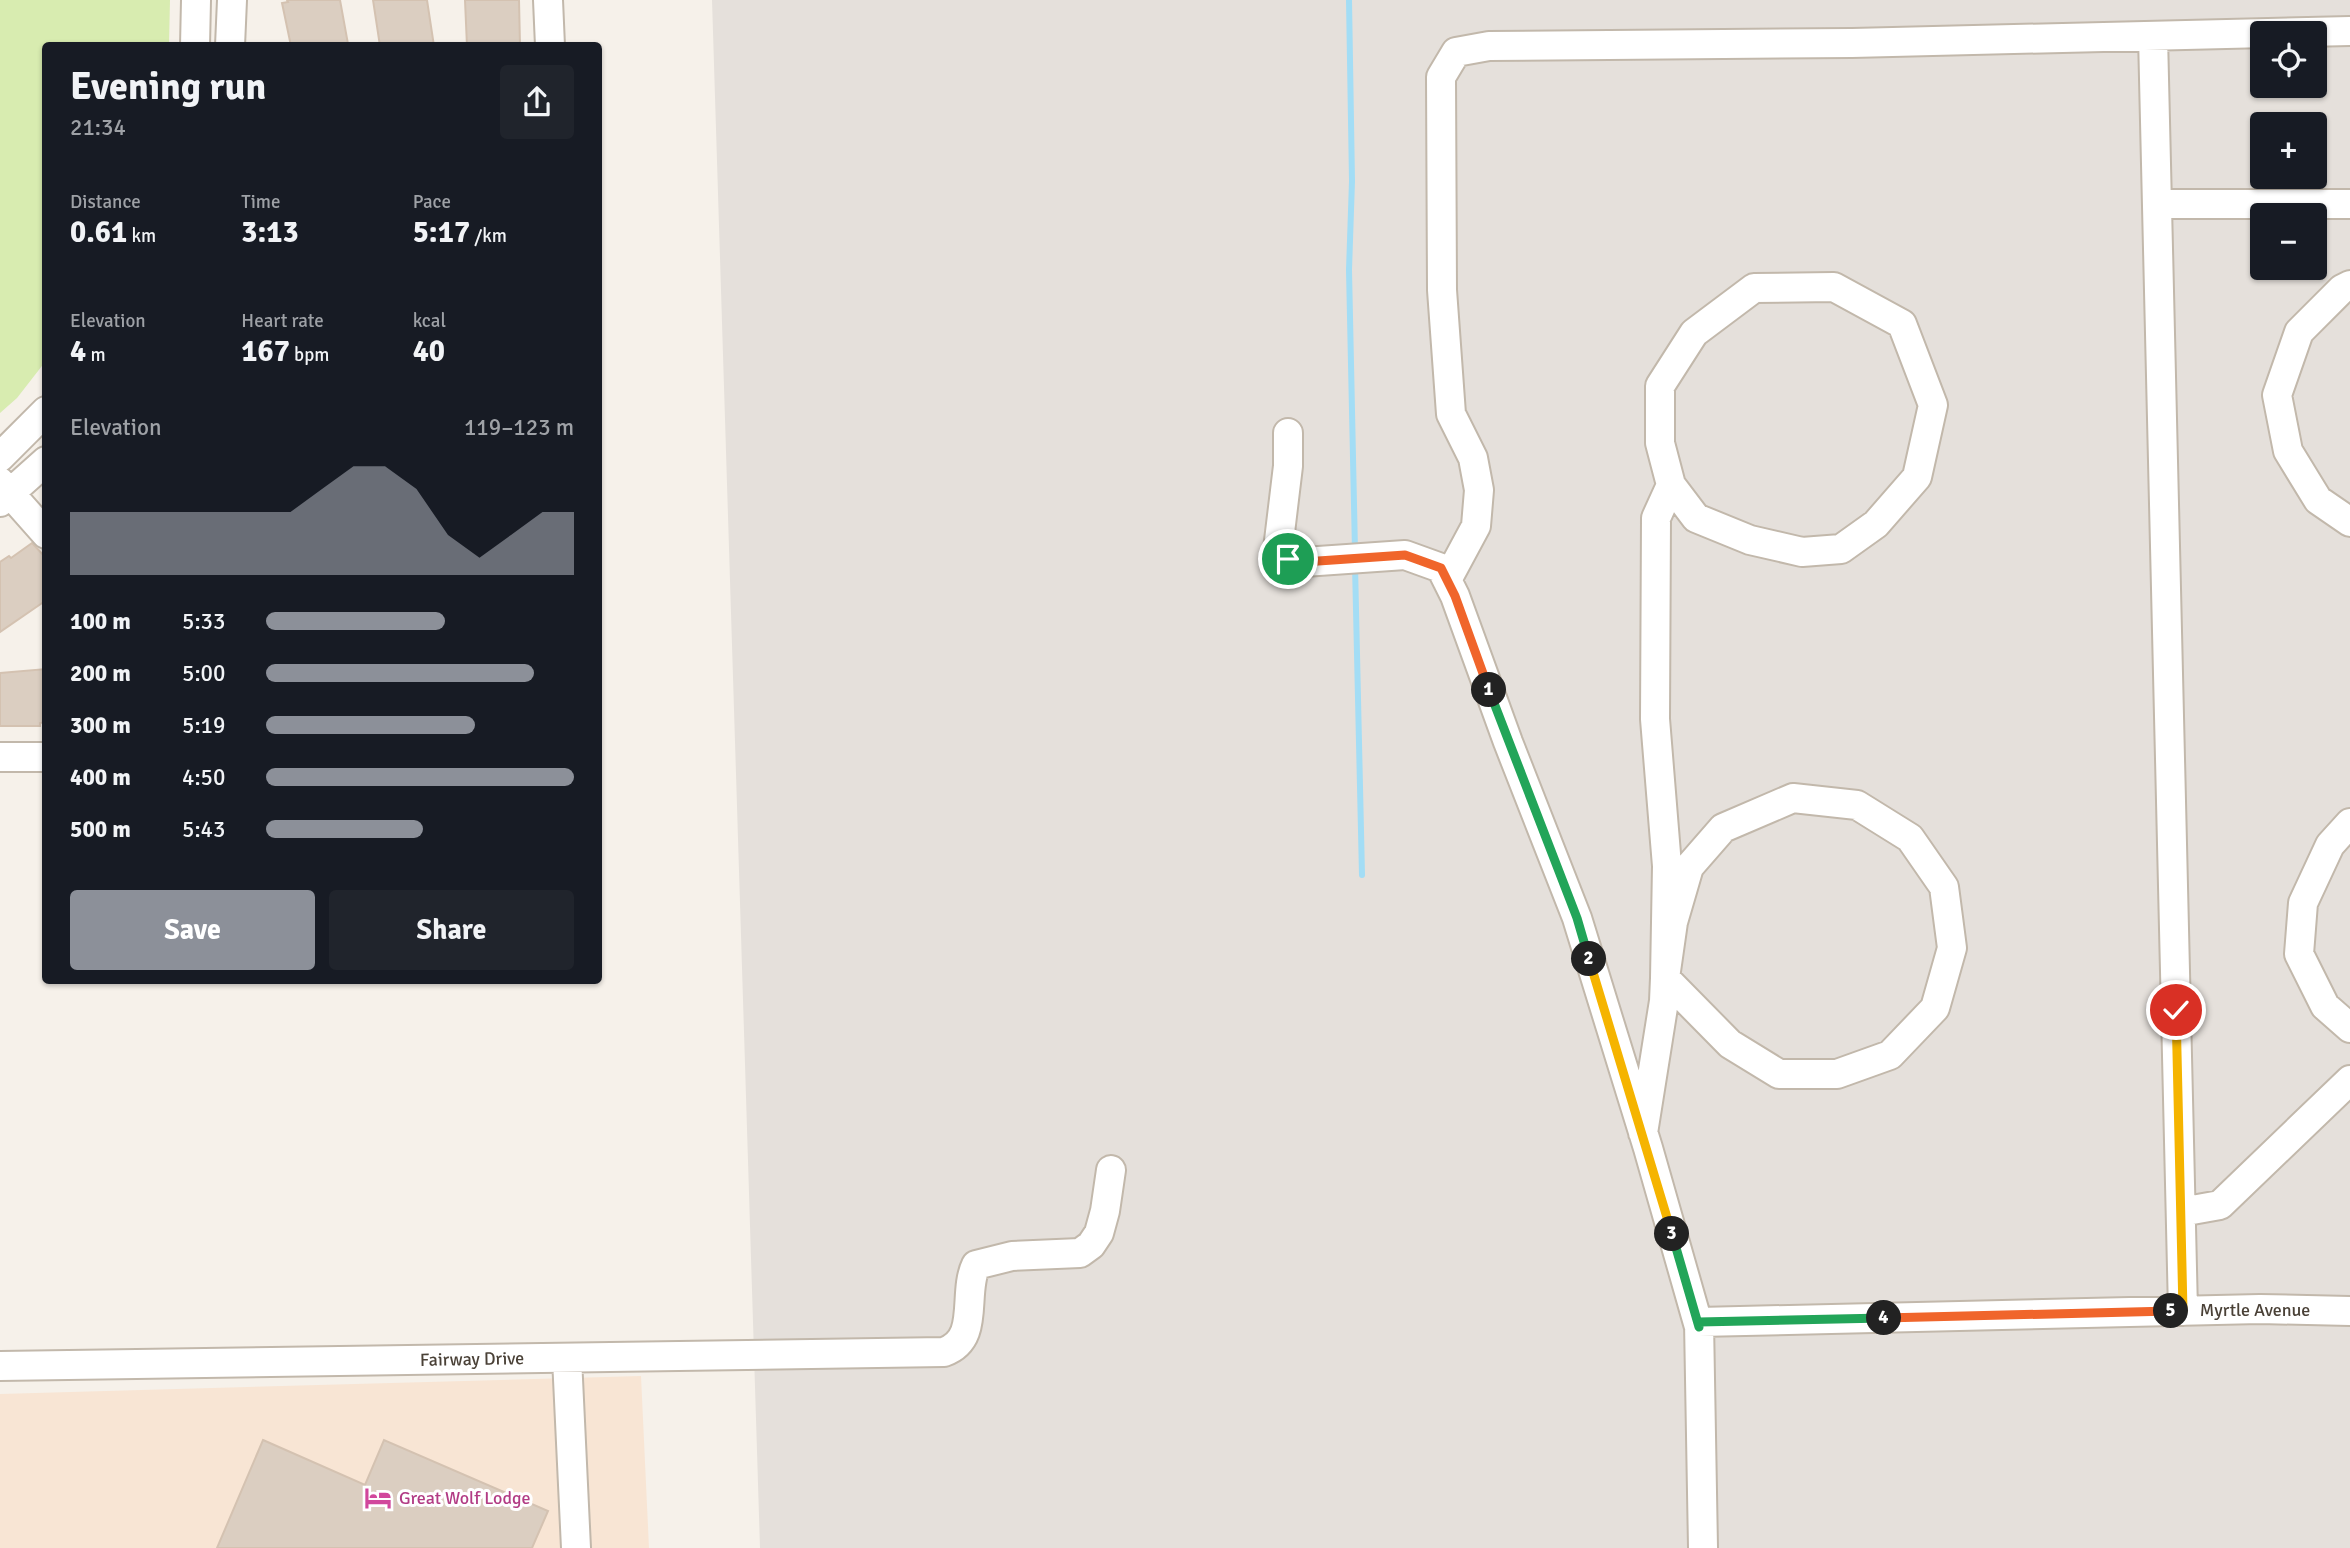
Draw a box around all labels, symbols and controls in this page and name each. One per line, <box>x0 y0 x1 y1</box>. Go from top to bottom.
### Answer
map controls <box>2250 21 2327 280</box>
button: locate <box>2250 21 2327 98</box>
text: Evening run <box>70 63 266 110</box>
button: share <box>500 65 574 139</box>
button: + <box>2250 112 2327 189</box>
text: 21:34 <box>70 113 126 142</box>
text: Distance <box>70 190 141 214</box>
text: Time <box>241 190 280 214</box>
text: Pace <box>413 190 451 214</box>
button: − <box>2250 203 2327 280</box>
text: 0.61 <box>70 214 127 251</box>
text: 3:13 <box>241 214 299 251</box>
text: 5:17 <box>413 214 470 251</box>
text: km <box>127 224 156 248</box>
text: /km <box>470 224 507 248</box>
text: Elevation <box>70 309 146 333</box>
text: Heart rate <box>241 309 324 333</box>
text: kcal <box>413 309 446 333</box>
text: 4 <box>70 333 86 370</box>
text: 167 <box>241 333 290 370</box>
text: 40 <box>413 333 445 370</box>
text: m <box>86 343 106 367</box>
text: bpm <box>290 343 329 367</box>
text: Elevation <box>70 413 162 442</box>
text: 119–123 m <box>464 413 574 442</box>
pin <box>1258 529 1318 589</box>
icon: arrive <box>1269 540 1307 578</box>
text: 100 m <box>70 607 131 636</box>
text: 5:33 <box>182 607 225 636</box>
text: 200 m <box>70 659 131 688</box>
text: 5:00 <box>182 659 225 688</box>
pin: 1 <box>1472 672 1506 708</box>
text: 1 <box>1483 677 1494 701</box>
text: 300 m <box>70 711 131 740</box>
text: 5:19 <box>182 711 225 740</box>
text: 400 m <box>70 763 131 792</box>
text: 4:50 <box>182 763 225 792</box>
text: 500 m <box>70 815 131 844</box>
text: 5:43 <box>182 815 225 844</box>
button: Save <box>70 890 315 970</box>
button: Share <box>329 890 574 970</box>
pin: 2 <box>1572 942 1606 976</box>
text: 2 <box>1583 946 1594 970</box>
pin <box>2146 980 2206 1040</box>
icon: check <box>2157 991 2195 1029</box>
pin: 3 <box>1654 1216 1690 1252</box>
text: 3 <box>1666 1221 1677 1245</box>
pin: 5 <box>2154 1294 2188 1328</box>
text: 5 <box>2165 1298 2176 1322</box>
street label: Myrtle Avenue <box>2200 1299 2310 1321</box>
pin: 4 <box>1867 1300 1902 1336</box>
text: 4 <box>1878 1305 1889 1329</box>
street label: Fairway Drive <box>420 1347 524 1371</box>
hotel icon: Great Wolf Lodge <box>363 1483 393 1513</box>
place label: Great Wolf Lodge <box>399 1487 531 1509</box>

